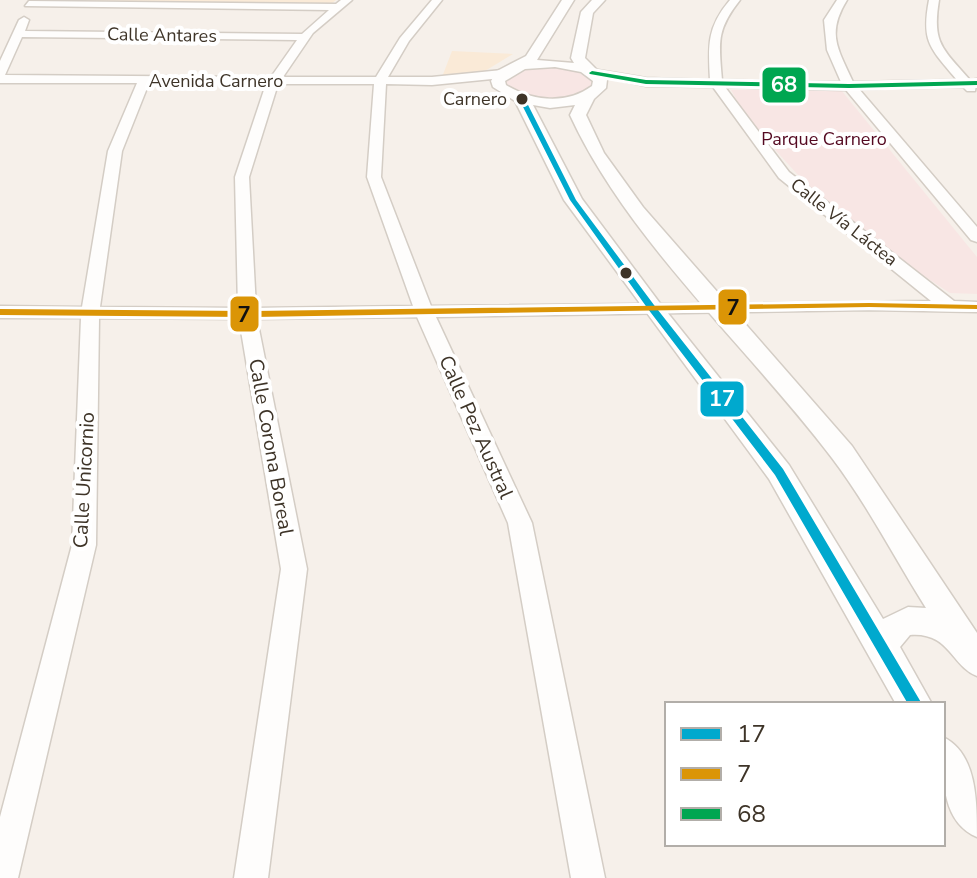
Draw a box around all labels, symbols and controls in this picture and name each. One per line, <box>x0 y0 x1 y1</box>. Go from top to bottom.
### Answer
street label: Calle Antares <box>107 22 217 48</box>
line badge: 68 <box>761 66 807 104</box>
street label: Avenida Carnero <box>149 69 283 93</box>
text: 68 <box>771 70 797 100</box>
place label: Carnero <box>443 87 507 111</box>
marker: Carnero <box>514 91 530 107</box>
park label: Parque Carnero <box>761 127 887 151</box>
street label: Calle Vía Láctea <box>785 173 903 271</box>
unlabelled marker <box>618 265 634 281</box>
line badge: 7 <box>717 288 748 326</box>
text: 7 <box>726 293 740 323</box>
line badge: 7 <box>229 295 260 333</box>
text: 7 <box>237 300 251 330</box>
street label: Calle Pez Austral <box>432 351 520 503</box>
street label: Calle Corona Boreal <box>242 356 300 538</box>
line badge: 17 <box>699 380 745 418</box>
text: 17 <box>709 384 735 414</box>
street label: Calle Unicornio <box>67 411 101 549</box>
legend <box>665 702 945 846</box>
text: 17 <box>737 718 766 750</box>
text: 7 <box>737 758 751 790</box>
text: 68 <box>737 798 766 830</box>

